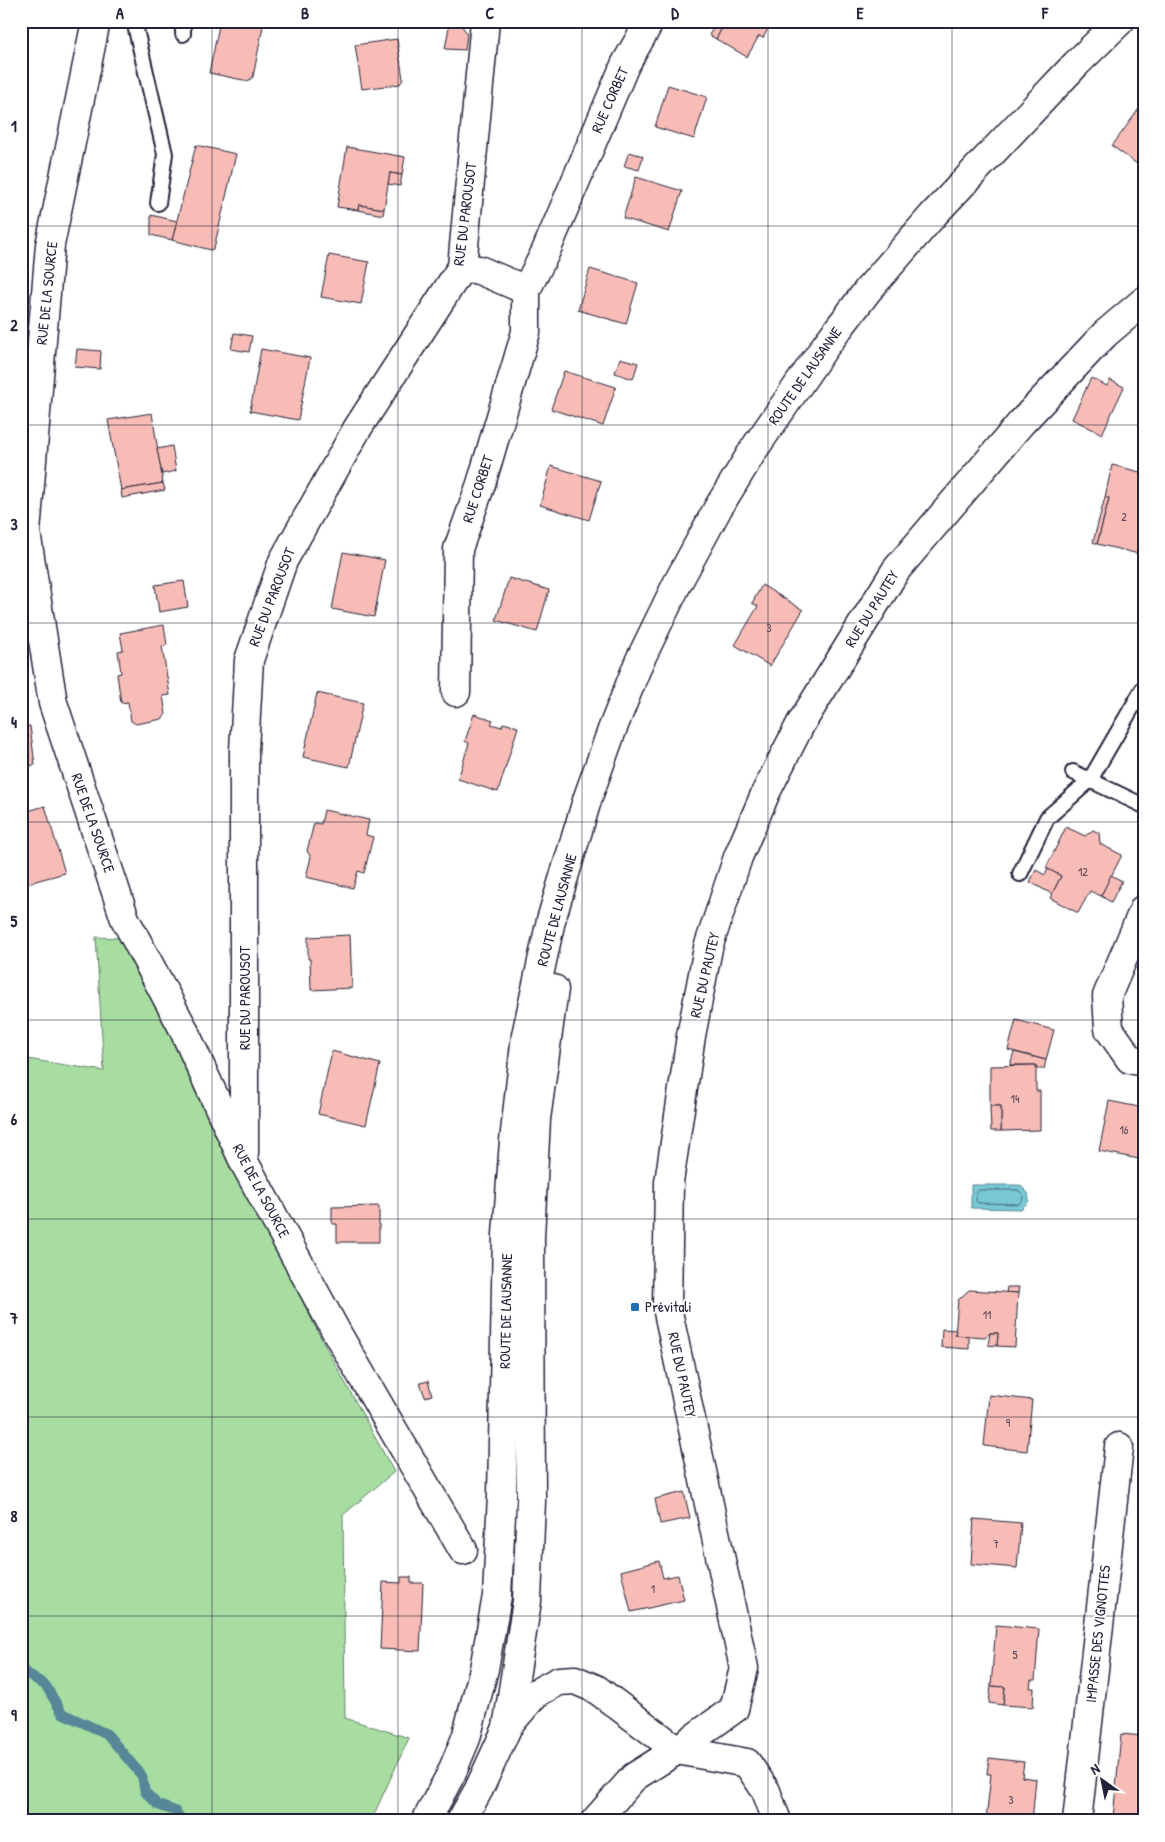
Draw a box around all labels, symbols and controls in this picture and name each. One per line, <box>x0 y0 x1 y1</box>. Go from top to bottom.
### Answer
text: A <box>116 2 124 24</box>
text: B <box>301 2 309 24</box>
text: C <box>486 2 495 24</box>
text: D <box>671 2 679 24</box>
text: E <box>856 2 864 24</box>
text: F <box>1041 2 1049 24</box>
street label: RUE CORBET <box>586 63 634 136</box>
text: 1 <box>11 115 17 137</box>
street label: RUE DU PAROUSOT <box>448 160 481 267</box>
street label: RUE DE LA SOURCE <box>31 240 62 346</box>
text: 2 <box>10 314 18 336</box>
street label: ROUTE DE LAUSANNE <box>763 322 847 429</box>
street label: RUE CORBET <box>457 451 499 525</box>
house number: 2 <box>1121 508 1127 525</box>
text: 3 <box>10 513 18 535</box>
street label: RUE DU PAROUSOT <box>243 544 300 649</box>
street label: RUE DU PAUTEY <box>840 566 904 651</box>
house number: 3 <box>766 619 772 636</box>
text: 4 <box>11 711 17 733</box>
street label: RUE DE LA SOURCE <box>67 770 120 876</box>
street label: ROUTE DE LAUSANNE <box>531 851 582 968</box>
house number: 12 <box>1078 863 1088 880</box>
text: 5 <box>11 910 18 932</box>
street label: RUE DU PAUTEY <box>684 930 725 1020</box>
street label: RUE DU PAROUSOT <box>234 945 255 1050</box>
house number: 14 <box>1011 1090 1020 1107</box>
text: 6 <box>11 1108 18 1130</box>
house number: 16 <box>1119 1121 1129 1138</box>
street label: RUE DE LA SOURCE <box>228 1140 295 1242</box>
street label: ROUTE DE LAUSANNE <box>494 1253 517 1369</box>
place label: Prévitali <box>645 1296 692 1317</box>
marker: Prévitali <box>629 1301 641 1313</box>
house number: 11 <box>983 1306 991 1323</box>
text: 7 <box>9 1307 18 1329</box>
street label: RUE DU PAUTEY <box>663 1330 702 1420</box>
house number: 9 <box>1006 1414 1011 1431</box>
text: 8 <box>11 1505 18 1527</box>
house number: 7 <box>993 1535 999 1552</box>
street label: IMPASSE DES VIGNOTTES <box>1080 1564 1115 1704</box>
house number: 1 <box>651 1580 655 1597</box>
house number: 5 <box>1012 1646 1018 1663</box>
text: 9 <box>11 1704 17 1726</box>
north arrow <box>1078 1754 1128 1804</box>
text: N <box>1086 1758 1103 1779</box>
house number: 3 <box>1008 1791 1014 1808</box>

